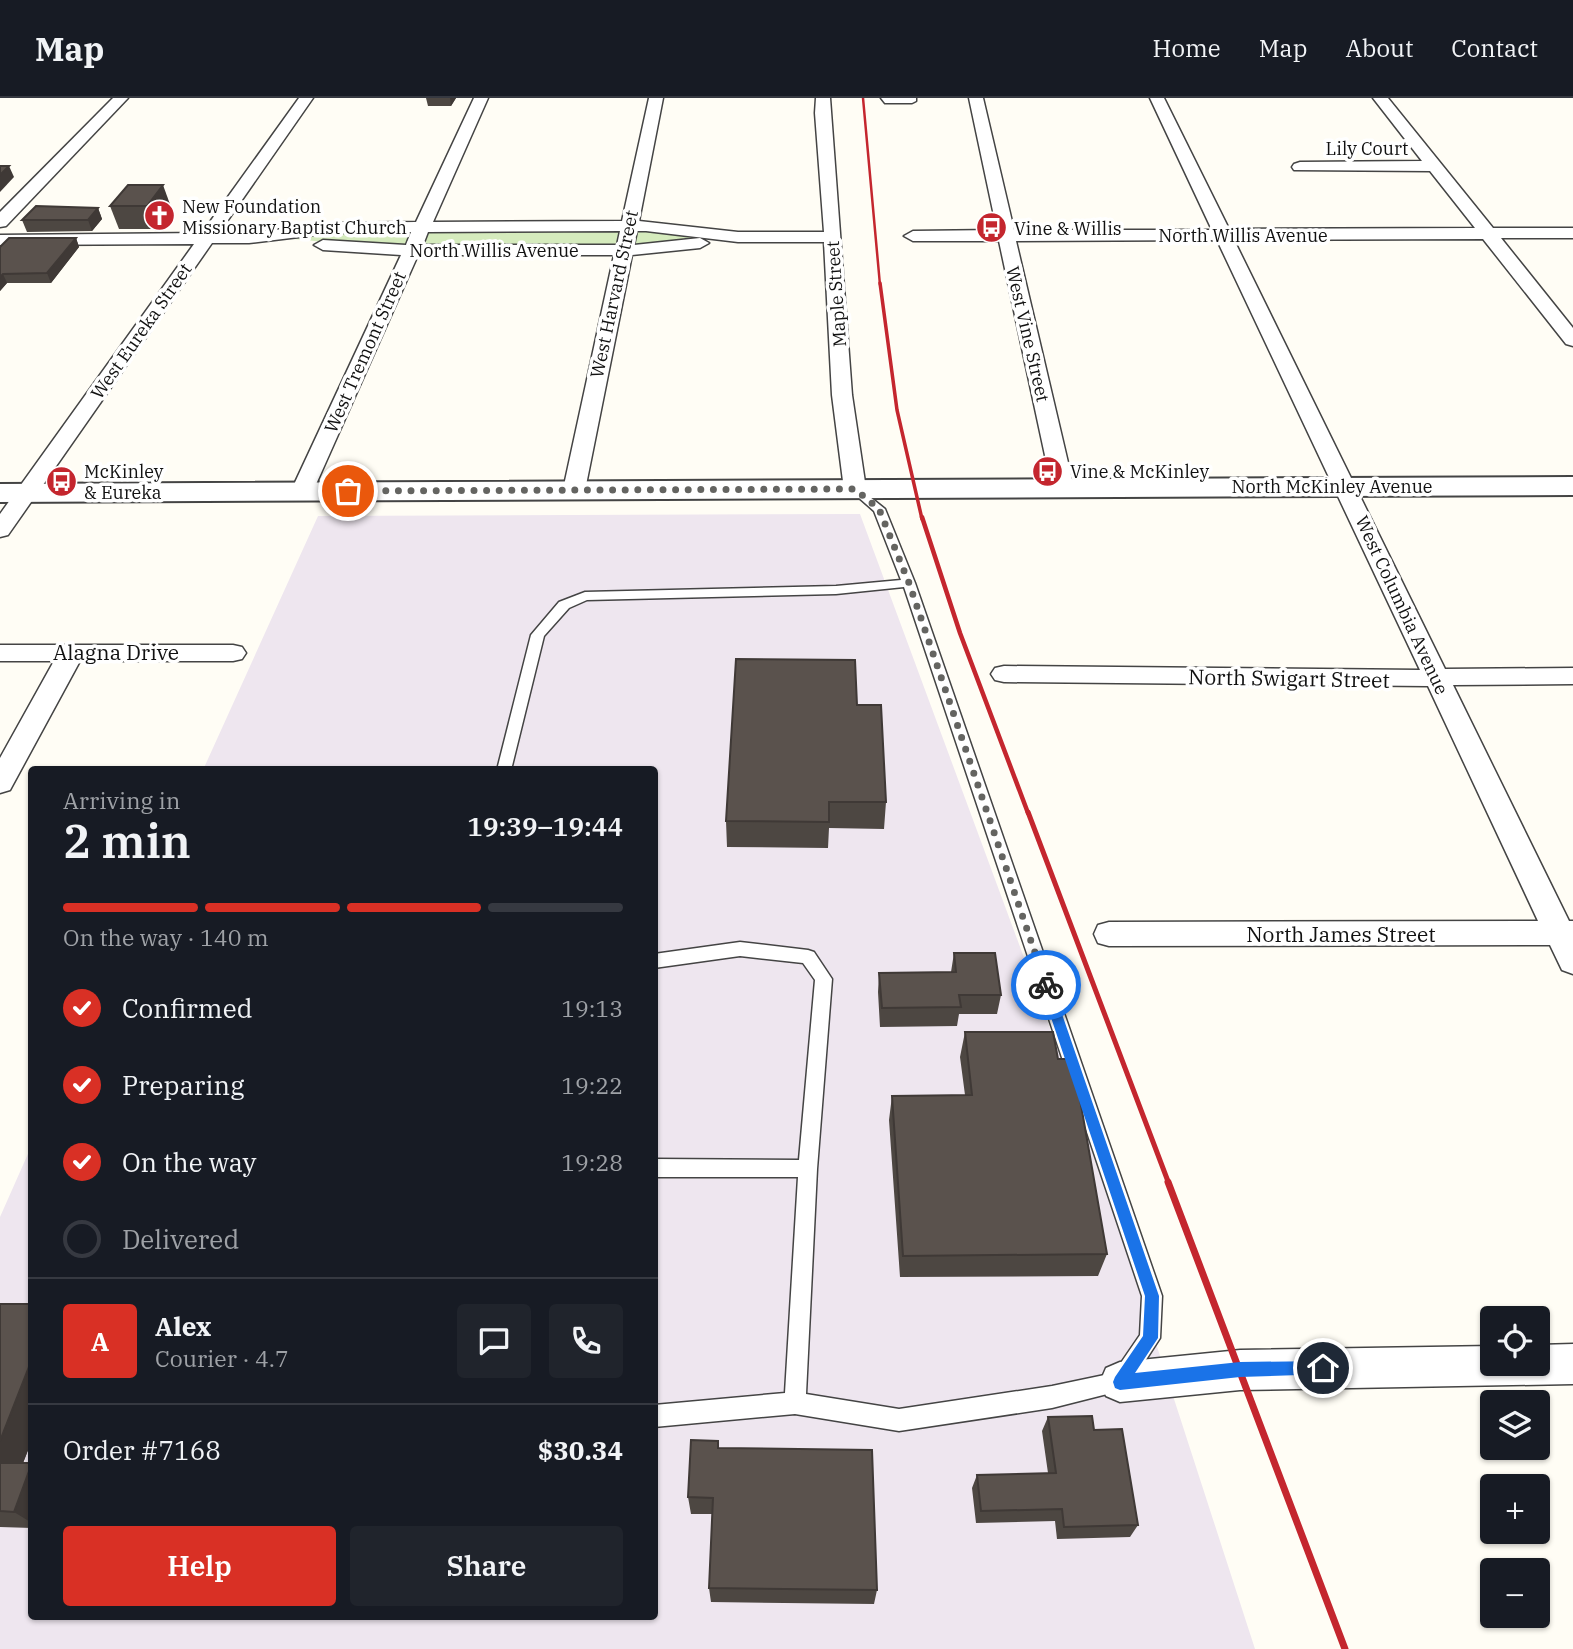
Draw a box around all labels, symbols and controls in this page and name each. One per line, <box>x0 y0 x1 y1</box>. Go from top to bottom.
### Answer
text: Map <box>35 27 104 70</box>
text: Home <box>1153 32 1221 64</box>
text: Map <box>1259 32 1307 64</box>
text: About <box>1345 32 1413 64</box>
text: Contact <box>1451 32 1538 64</box>
street label: Lily Court <box>1326 137 1408 160</box>
place label: New Foundation Missionary Baptist Church <box>182 195 407 239</box>
church icon: New Foundation Missionary Baptist Church <box>142 199 176 233</box>
street label: West Harvard Street <box>585 208 643 380</box>
bus stop icon: Vine & Willis <box>974 211 1008 245</box>
place label: Vine & Willis <box>1014 217 1122 240</box>
street label: North Willis Avenue <box>1158 224 1328 247</box>
street label: North Willis Avenue <box>409 239 579 262</box>
street label: Maple Street <box>821 240 851 348</box>
street label: West Eureka Street <box>85 259 197 403</box>
street label: West Vine Street <box>1001 264 1055 404</box>
street label: West Tremont Street <box>319 268 411 436</box>
bus stop icon: Vine & McKinley <box>1030 454 1064 488</box>
place label: McKinley & Eureka <box>84 460 164 504</box>
place label: Vine & McKinley <box>1070 460 1209 483</box>
pin <box>318 461 378 521</box>
bus stop icon: McKinley & Eureka <box>44 464 78 498</box>
icon: bag <box>329 472 367 510</box>
street label: North McKinley Avenue <box>1232 475 1432 498</box>
street label: West Columbia Avenue <box>1350 512 1454 698</box>
street label: Alagna Drive <box>53 638 179 666</box>
street label: North Swigart Street <box>1188 662 1390 694</box>
text: Arriving in <box>63 785 180 815</box>
text: 19:39–19:44 <box>467 809 623 843</box>
text: 2 min <box>63 811 191 871</box>
street label: North James Street <box>1246 920 1436 948</box>
text: On the way · 140 m <box>63 922 269 952</box>
courier <box>1011 950 1081 1020</box>
icon: bike <box>1027 966 1065 1004</box>
icon: check <box>63 989 101 1027</box>
text: Confirmed <box>122 991 253 1025</box>
text: 19:13 <box>561 993 623 1023</box>
icon: check <box>63 1066 101 1104</box>
text: Preparing <box>122 1068 244 1102</box>
text: 19:22 <box>561 1070 623 1100</box>
icon: check <box>63 1143 101 1181</box>
text: On the way <box>122 1145 256 1179</box>
text: 19:28 <box>561 1147 623 1177</box>
text: Delivered <box>122 1222 239 1256</box>
button: chat <box>457 1304 531 1378</box>
button: phone <box>549 1304 623 1378</box>
map controls <box>1480 1306 1550 1628</box>
button: locate <box>1480 1306 1550 1376</box>
text: Alex <box>155 1309 211 1343</box>
text: A <box>91 1324 109 1358</box>
pin <box>1293 1338 1353 1398</box>
text: Courier · 4.7 <box>155 1343 289 1373</box>
icon: home <box>1304 1349 1342 1387</box>
button: layers <box>1480 1390 1550 1460</box>
text: Order #7168 <box>63 1433 221 1467</box>
text: $30.34 <box>538 1433 623 1467</box>
button: + <box>1480 1474 1550 1544</box>
button: Help <box>63 1526 336 1606</box>
button: Share <box>350 1526 623 1606</box>
button: − <box>1480 1558 1550 1628</box>

